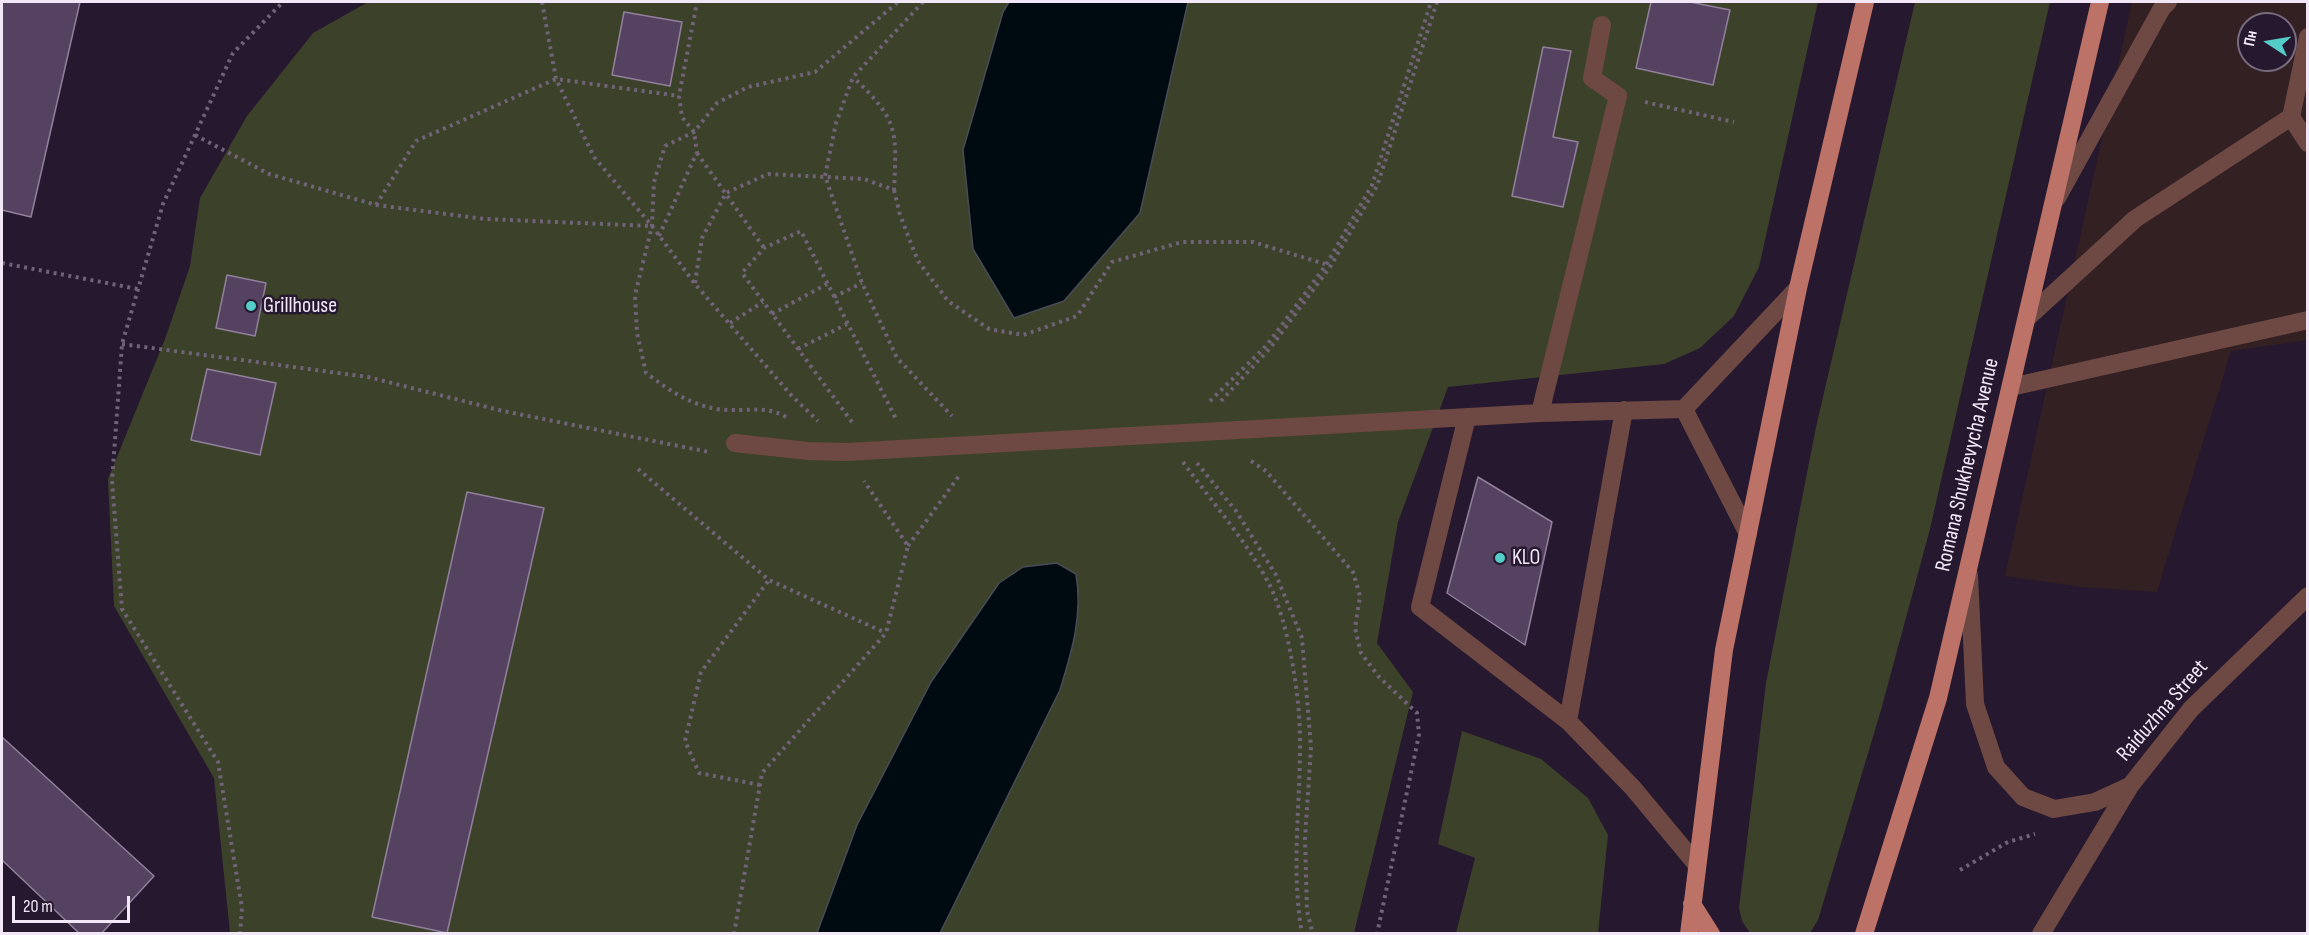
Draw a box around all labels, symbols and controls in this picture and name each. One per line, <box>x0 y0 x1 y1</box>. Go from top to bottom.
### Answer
north arrow <box>2237 12 2297 72</box>
text: Пн <box>2240 29 2262 48</box>
place label: Grillhouse <box>263 293 337 319</box>
marker: Grillhouse <box>244 299 258 313</box>
street label: Romana Shukhevycha Avenue <box>1931 356 2005 574</box>
place label: KLO <box>1512 545 1540 571</box>
marker: KLO <box>1493 551 1507 565</box>
street label: Raiduzhna Street <box>2112 655 2214 767</box>
scale bar <box>15 884 134 922</box>
text: 20 m <box>23 896 53 917</box>

